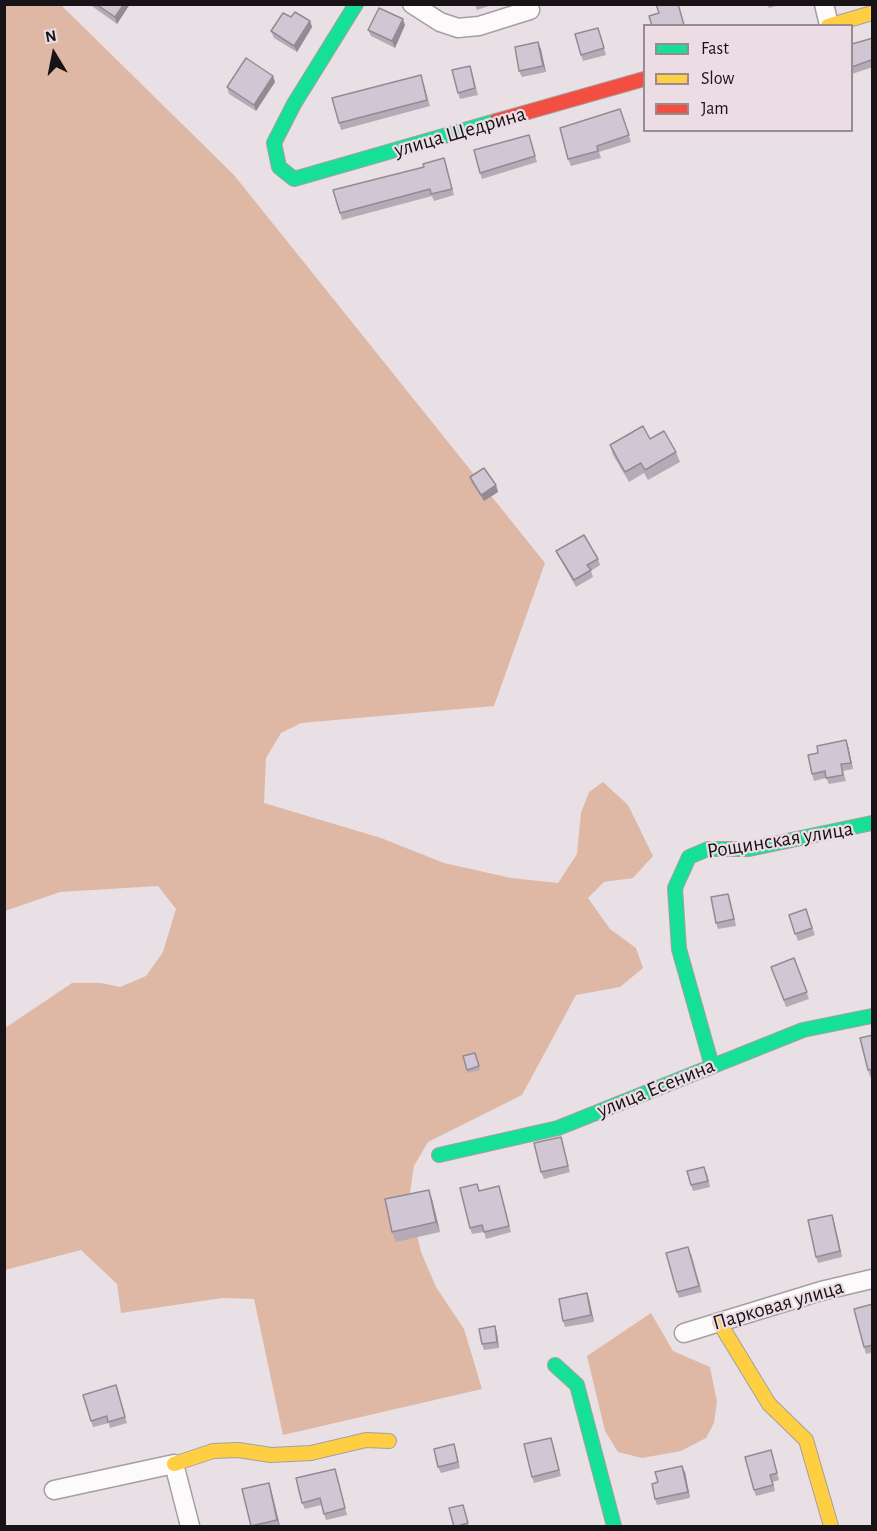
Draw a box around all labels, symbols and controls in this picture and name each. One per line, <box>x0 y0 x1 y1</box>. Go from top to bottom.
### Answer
north arrow <box>24 24 84 84</box>
legend <box>643 24 853 132</box>
text: N <box>44 27 58 45</box>
text: Fast <box>701 40 729 58</box>
text: Slow <box>701 70 734 88</box>
text: Jam <box>701 100 729 118</box>
street label: улица Щедрина <box>391 101 529 163</box>
street label: Рощинская улица <box>705 816 855 864</box>
street label: улица Есенина <box>593 1053 719 1123</box>
street label: Парковая улица <box>710 1274 846 1336</box>

